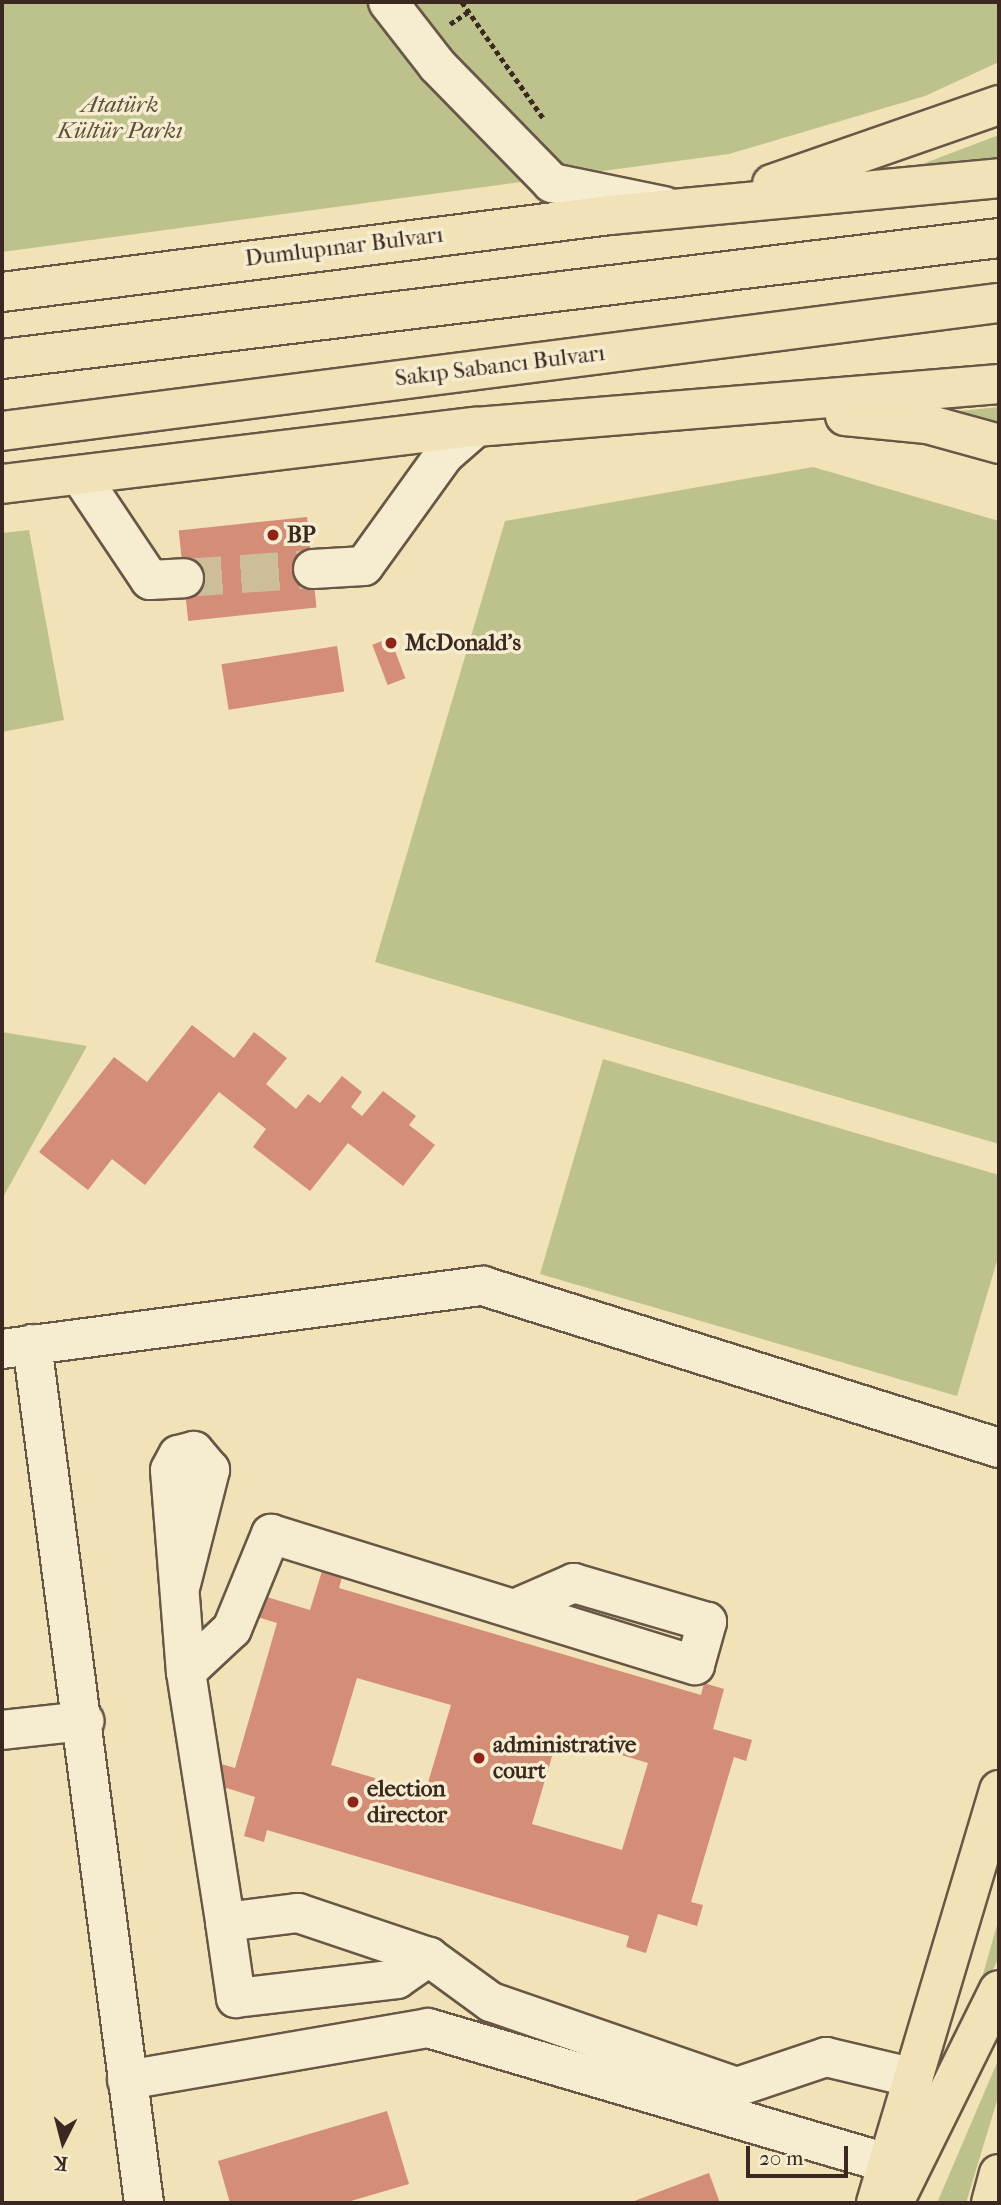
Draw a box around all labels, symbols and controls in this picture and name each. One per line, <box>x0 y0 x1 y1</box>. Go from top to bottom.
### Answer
park label: Atatürk Kültür Parkı <box>57 91 183 145</box>
street label: Dumlupınar Bulvarı <box>243 221 445 273</box>
street label: Sakıp Sabancı Bulvarı <box>393 339 607 393</box>
place label: BP <box>287 521 316 549</box>
marker: BP <box>265 527 281 543</box>
place label: McDonald's <box>405 629 521 657</box>
marker: McDonald's <box>383 635 399 651</box>
place label: administrative court <box>493 1731 636 1785</box>
marker: administrative court <box>471 1750 487 1766</box>
place label: election director <box>367 1775 447 1829</box>
marker: election director <box>345 1794 361 1810</box>
north arrow <box>28 2107 98 2177</box>
scale bar <box>749 2132 850 2176</box>
text: 20 m <box>759 2146 803 2170</box>
text: K <box>53 2151 69 2175</box>

